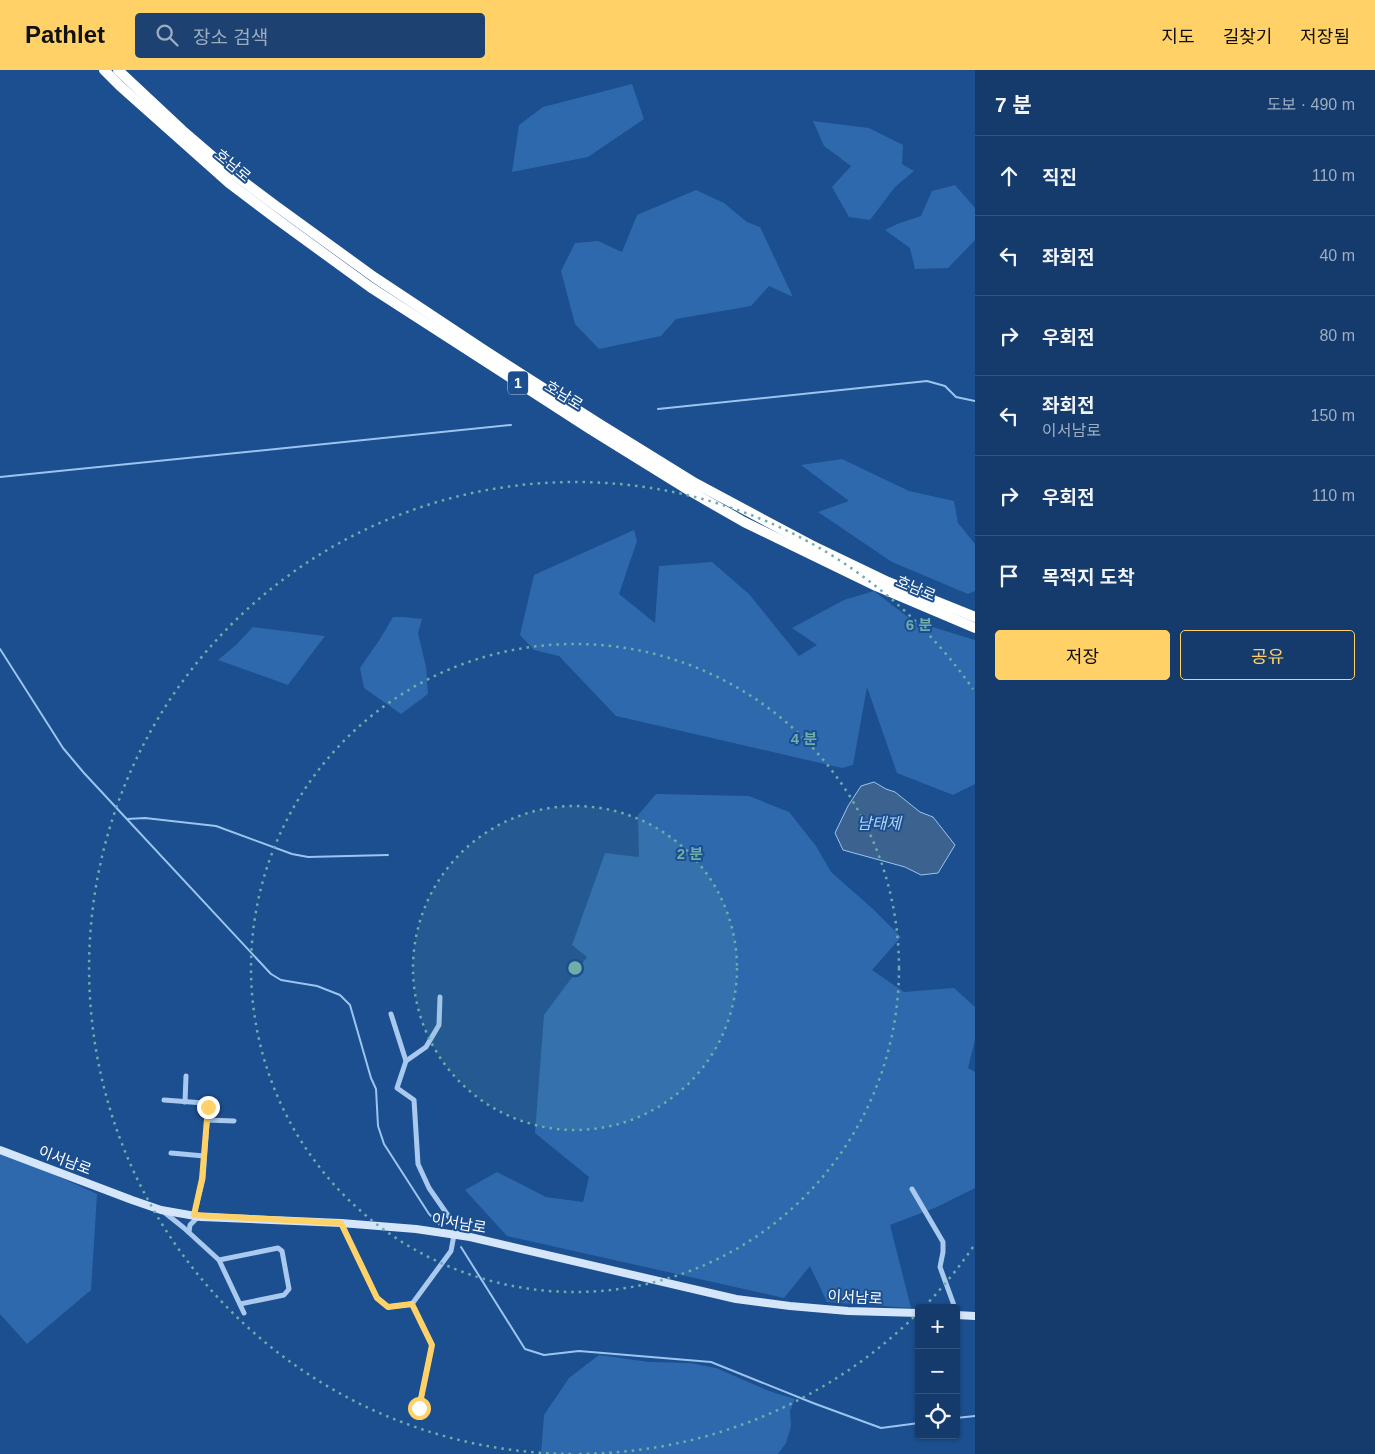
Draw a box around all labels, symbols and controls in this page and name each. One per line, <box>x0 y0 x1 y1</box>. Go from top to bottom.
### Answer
search box <box>135 13 485 58</box>
text: Pathlet <box>25 21 105 48</box>
icon: search <box>153 21 181 49</box>
text: 장소 검색 <box>193 27 268 48</box>
text: 지도 <box>1162 27 1195 47</box>
text: 길찾기 <box>1223 27 1272 47</box>
text: 저장됨 <box>1300 27 1350 47</box>
text: 7 분 <box>995 93 1032 116</box>
text: 도보 · 490 m <box>1267 96 1355 113</box>
street label: 호남로 <box>212 145 254 185</box>
icon: ahead <box>995 162 1023 190</box>
text: 직진 <box>1042 167 1077 188</box>
text: 110 m <box>1312 167 1355 184</box>
icon: left <box>995 242 1023 270</box>
text: 좌회전 <box>1042 247 1094 268</box>
text: 40 m <box>1319 247 1355 264</box>
icon: right <box>995 322 1023 350</box>
text: 우회전 <box>1042 327 1094 348</box>
text: 80 m <box>1319 327 1355 344</box>
road number: 1 <box>508 372 528 394</box>
street label: 호남로 <box>542 377 586 413</box>
text: 좌회전 <box>1042 395 1094 416</box>
icon: left <box>995 402 1023 430</box>
text: 150 m <box>1311 407 1355 424</box>
text: 이서남로 <box>1042 422 1101 439</box>
icon: right <box>995 482 1023 510</box>
text: 우회전 <box>1042 487 1094 508</box>
text: 110 m <box>1312 487 1355 504</box>
icon: arrive <box>995 562 1023 590</box>
text: 목적지 도착 <box>1042 567 1135 588</box>
street label: 호남로 <box>894 572 938 604</box>
text: 6 분 <box>906 616 932 633</box>
button: 저장 <box>995 630 1170 680</box>
button: 공유 <box>1180 630 1355 680</box>
text: 4 분 <box>791 730 817 747</box>
water label: 남태제 <box>857 815 903 832</box>
text: 2 분 <box>677 845 703 862</box>
centre of rings <box>566 959 584 977</box>
route end <box>197 1096 220 1119</box>
street label: 이서남로 <box>36 1142 94 1178</box>
street label: 이서남로 <box>430 1210 488 1236</box>
street label: 이서남로 <box>827 1287 883 1307</box>
map controls <box>915 1304 960 1439</box>
button: + <box>915 1304 960 1349</box>
button: − <box>915 1349 960 1394</box>
button: locate <box>915 1394 960 1439</box>
route start <box>408 1397 431 1420</box>

